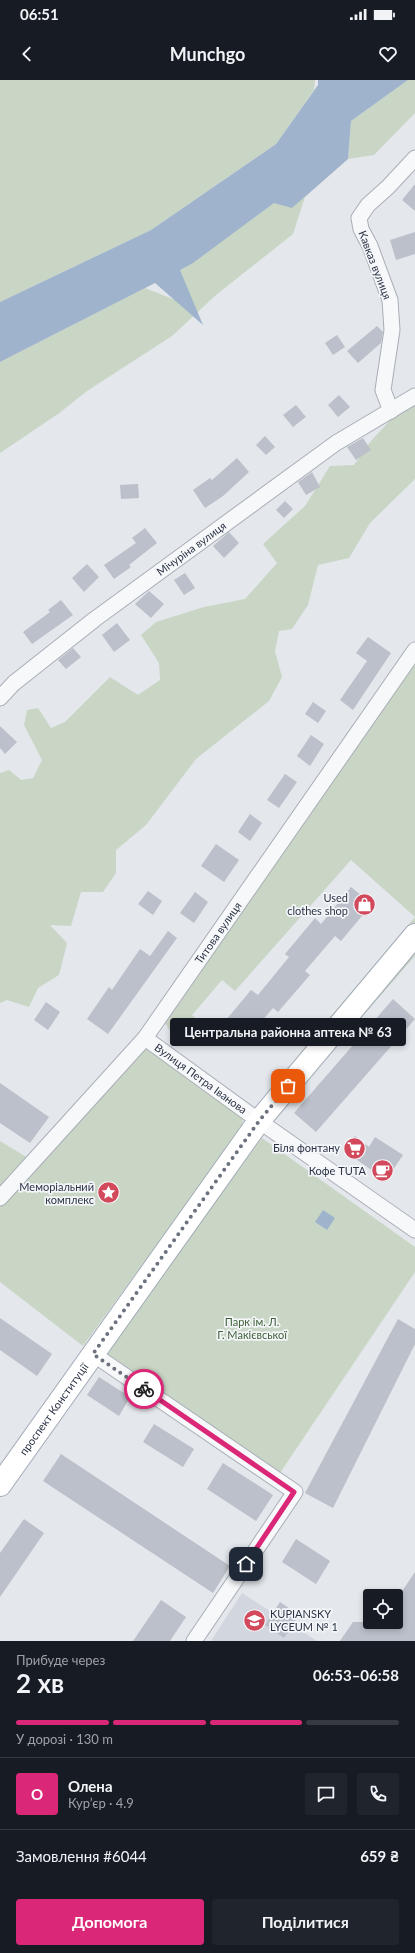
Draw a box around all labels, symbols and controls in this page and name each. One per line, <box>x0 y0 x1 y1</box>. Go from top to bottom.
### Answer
text: 06:51 <box>20 5 59 23</box>
icon: back <box>16 43 38 65</box>
text: Munchgo <box>170 43 245 65</box>
icon: heart <box>377 43 399 65</box>
street label: Кавказ вулиця <box>356 229 395 301</box>
street label: Мічуріна вулиця <box>154 519 228 578</box>
place label: Used clothes shop <box>287 891 348 917</box>
shop icon: Used clothes shop <box>351 891 377 917</box>
street label: Титова вулиця <box>192 899 244 966</box>
callout: Центральна районна аптека № 63 <box>170 1018 406 1046</box>
text: Центральна районна аптека № 63 <box>184 1024 392 1040</box>
street label: Вулиця Петра Іванова <box>152 1040 250 1116</box>
pin <box>271 1069 305 1103</box>
icon: bag <box>277 1075 299 1097</box>
supermarket icon: Біля фонтану <box>342 1135 368 1161</box>
place label: Біля фонтану <box>273 1141 340 1154</box>
cafe icon: Кофе TUTA <box>369 1158 395 1184</box>
place label: Кофе TUTA <box>309 1164 367 1177</box>
place label: Меморіальний комплекс <box>19 1180 94 1206</box>
place icon: Меморіальний комплекс <box>96 1180 122 1206</box>
park label: Парк ім. Л. Г. Макієвської <box>217 1315 287 1341</box>
street label: проспект Конституції <box>16 1360 91 1457</box>
courier <box>124 1369 164 1409</box>
icon: bike <box>133 1378 155 1400</box>
pin <box>229 1547 263 1581</box>
icon: home <box>235 1553 257 1575</box>
map controls <box>363 1589 403 1629</box>
button: locate <box>363 1589 403 1629</box>
school or university icon: KUPIANSKY LYCEUM № 1 <box>241 1607 267 1633</box>
place label: KUPIANSKY LYCEUM № 1 <box>270 1607 338 1633</box>
text: Прибуде через <box>16 1652 105 1668</box>
text: 06:53–06:58 <box>313 1666 399 1684</box>
text: 2 хв <box>16 1667 64 1699</box>
text: У дорозі · 130 m <box>16 1731 113 1747</box>
button: chat <box>305 1773 347 1815</box>
button: phone <box>357 1773 399 1815</box>
text: Олена <box>68 1777 113 1795</box>
text: О <box>31 1785 43 1803</box>
text: Кур’єр · 4.9 <box>68 1795 134 1811</box>
text: Замовлення #6044 <box>16 1847 147 1865</box>
text: 659 ₴ <box>360 1847 399 1865</box>
button: Допомога <box>16 1899 204 1945</box>
button: Поділитися <box>212 1899 399 1945</box>

